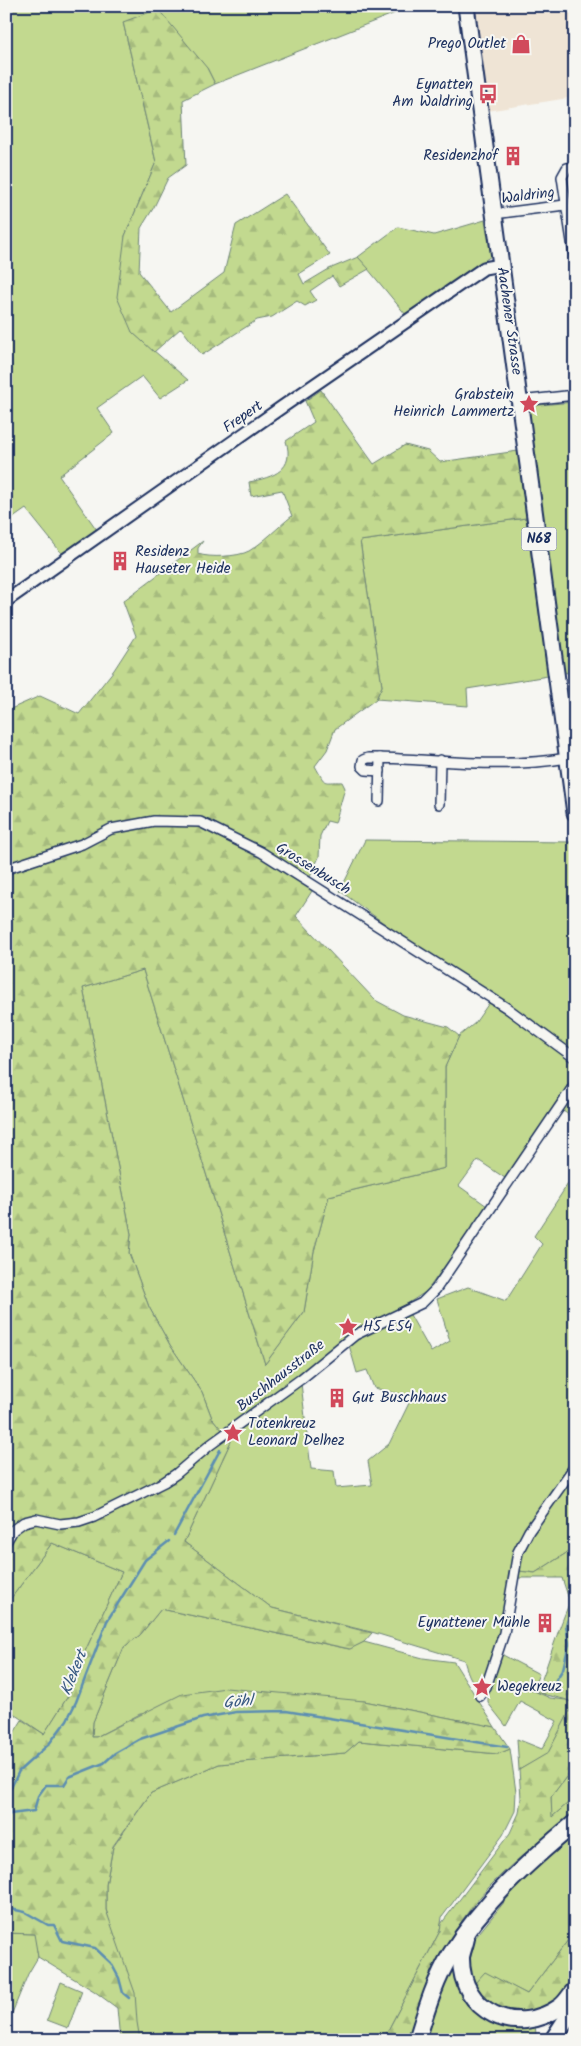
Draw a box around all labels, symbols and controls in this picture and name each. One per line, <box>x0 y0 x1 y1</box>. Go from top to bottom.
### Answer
place label: Prego Outlet <box>428 32 506 56</box>
shop icon: Prego Outlet <box>510 33 532 55</box>
place label: Eynatten Am Waldring <box>392 73 473 114</box>
bus stop icon: Eynatten Am Waldring <box>477 83 499 105</box>
place label: Residenzhof <box>423 144 499 168</box>
building icon: Residenzhof <box>502 145 524 167</box>
street label: Waldring <box>500 181 556 211</box>
street label: Aachener Strasse <box>490 266 528 377</box>
place label: Grabstein Heinrich Lammertz <box>393 383 514 424</box>
place icon: Grabstein Heinrich Lammertz <box>518 393 540 415</box>
street label: Frepert <box>218 394 268 440</box>
road number: N68 <box>522 528 556 550</box>
place label: Residenz Hauseter Heide <box>135 540 231 581</box>
building icon: Residenz Hauseter Heide <box>109 550 131 572</box>
street label: Grossenbusch <box>271 836 355 902</box>
place label: H5 E54 <box>363 1315 412 1339</box>
place icon: H5 E54 <box>337 1316 359 1338</box>
street label: Buschhausstraße <box>232 1334 330 1418</box>
place label: Gut Buschhaus <box>352 1386 447 1410</box>
building icon: Gut Buschhaus <box>326 1387 348 1409</box>
place label: Totenkreuz Leonard Delhez <box>248 1412 345 1453</box>
place icon: Totenkreuz Leonard Delhez <box>222 1422 244 1444</box>
place label: Eynattener Mühle <box>418 1611 530 1635</box>
building icon: Eynattener Mühle <box>534 1612 556 1634</box>
water label: Klekert <box>54 1644 95 1699</box>
place label: Wegekreuz <box>497 1675 562 1699</box>
place icon: Wegekreuz <box>471 1676 493 1698</box>
water label: Göhl <box>222 1688 257 1716</box>

